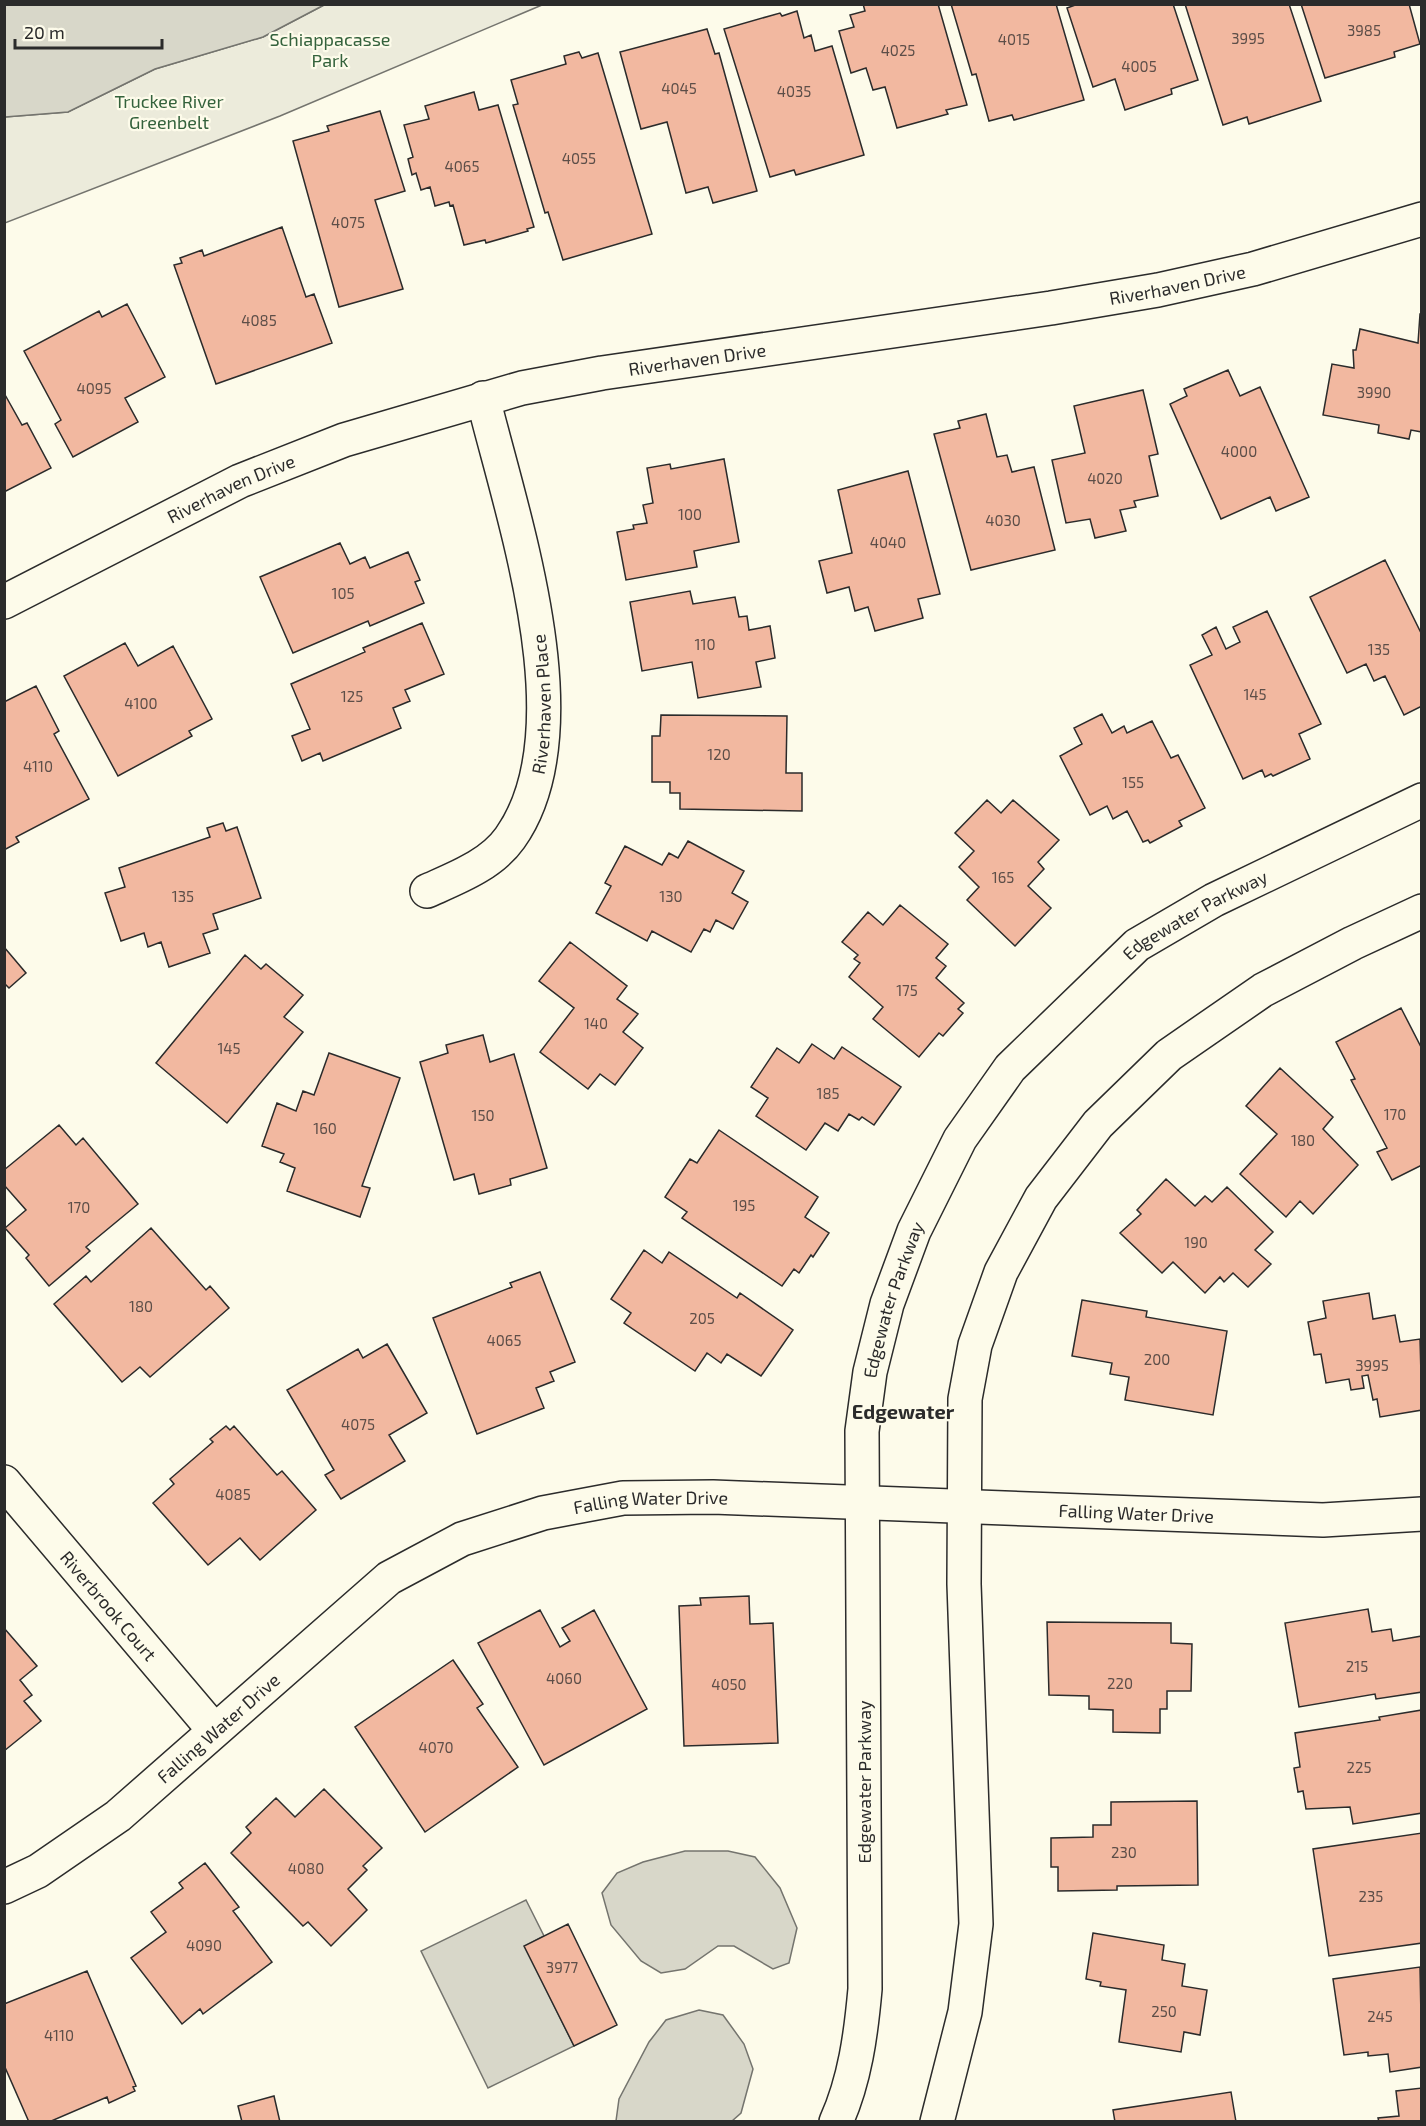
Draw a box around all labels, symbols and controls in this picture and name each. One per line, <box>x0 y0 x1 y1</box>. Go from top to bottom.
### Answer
scale bar <box>15 12 162 50</box>
text: 20 m <box>24 21 65 43</box>
house number: 3985 <box>1347 21 1381 39</box>
park label: Schiappacasse Park <box>269 28 391 71</box>
house number: 3995 <box>1231 29 1265 47</box>
house number: 4015 <box>998 30 1030 48</box>
house number: 4025 <box>881 41 915 59</box>
house number: 4005 <box>1121 57 1157 75</box>
house number: 4045 <box>661 79 697 97</box>
house number: 4035 <box>777 82 811 100</box>
park label: Truckee River Greenbelt <box>114 90 224 133</box>
house number: 4055 <box>562 149 596 167</box>
house number: 4065 <box>445 157 479 175</box>
house number: 4075 <box>331 213 365 231</box>
street label: Riverhaven Drive <box>1108 260 1248 309</box>
house number: 4085 <box>241 311 277 329</box>
street label: Riverhaven Drive <box>627 338 767 380</box>
house number: 4095 <box>77 379 111 397</box>
house number: 3990 <box>1357 383 1391 401</box>
house number: 4000 <box>1221 442 1257 460</box>
street label: Riverhaven Drive <box>163 449 298 528</box>
house number: 4020 <box>1087 469 1123 487</box>
house number: 100 <box>678 505 702 523</box>
house number: 4030 <box>985 511 1021 529</box>
house number: 4040 <box>870 533 906 551</box>
house number: 105 <box>331 584 355 602</box>
street label: Riverhaven Place <box>527 633 555 776</box>
house number: 110 <box>695 635 716 653</box>
house number: 135 <box>1368 640 1390 658</box>
house number: 145 <box>1243 685 1267 703</box>
house number: 125 <box>341 687 363 705</box>
house number: 4100 <box>124 694 158 712</box>
house number: 120 <box>707 745 731 763</box>
house number: 4110 <box>23 757 53 775</box>
house number: 155 <box>1122 773 1144 791</box>
street label: Edgewater Parkway <box>1118 865 1271 964</box>
house number: 165 <box>992 868 1014 886</box>
house number: 135 <box>172 887 194 905</box>
house number: 130 <box>659 887 683 905</box>
house number: 175 <box>896 981 918 999</box>
house number: 140 <box>584 1014 608 1032</box>
house number: 145 <box>217 1039 241 1057</box>
house number: 185 <box>816 1084 840 1102</box>
house number: 170 <box>1384 1105 1406 1123</box>
house number: 150 <box>471 1106 495 1124</box>
house number: 160 <box>313 1119 337 1137</box>
house number: 180 <box>1291 1131 1315 1149</box>
house number: 195 <box>733 1196 755 1214</box>
house number: 170 <box>68 1198 90 1216</box>
street label: Edgewater Parkway <box>858 1217 928 1379</box>
house number: 190 <box>1184 1233 1208 1251</box>
house number: 180 <box>129 1297 153 1315</box>
house number: 205 <box>689 1309 715 1327</box>
house number: 4065 <box>487 1331 521 1349</box>
house number: 200 <box>1144 1350 1170 1368</box>
house number: 3995 <box>1355 1356 1389 1374</box>
district label: Edgewater <box>852 1399 955 1423</box>
house number: 4075 <box>341 1415 375 1433</box>
house number: 4085 <box>215 1485 251 1503</box>
street label: Falling Water Drive <box>571 1486 729 1518</box>
street label: Falling Water Drive <box>1058 1499 1214 1527</box>
street label: Riverbrook Court <box>56 1546 162 1665</box>
house number: 215 <box>1346 1657 1368 1675</box>
street label: Falling Water Drive <box>152 1668 284 1788</box>
house number: 4060 <box>546 1669 582 1687</box>
house number: 220 <box>1107 1674 1133 1692</box>
house number: 4050 <box>711 1675 747 1693</box>
street label: Edgewater Parkway <box>853 1700 875 1864</box>
house number: 4070 <box>419 1738 454 1756</box>
house number: 225 <box>1347 1758 1371 1776</box>
house number: 230 <box>1111 1843 1137 1861</box>
house number: 4080 <box>288 1859 324 1877</box>
house number: 235 <box>1359 1887 1383 1905</box>
house number: 4090 <box>186 1936 222 1954</box>
house number: 3977 <box>546 1958 578 1976</box>
house number: 250 <box>1151 2002 1177 2020</box>
house number: 245 <box>1367 2007 1393 2025</box>
house number: 4110 <box>44 2026 74 2044</box>

